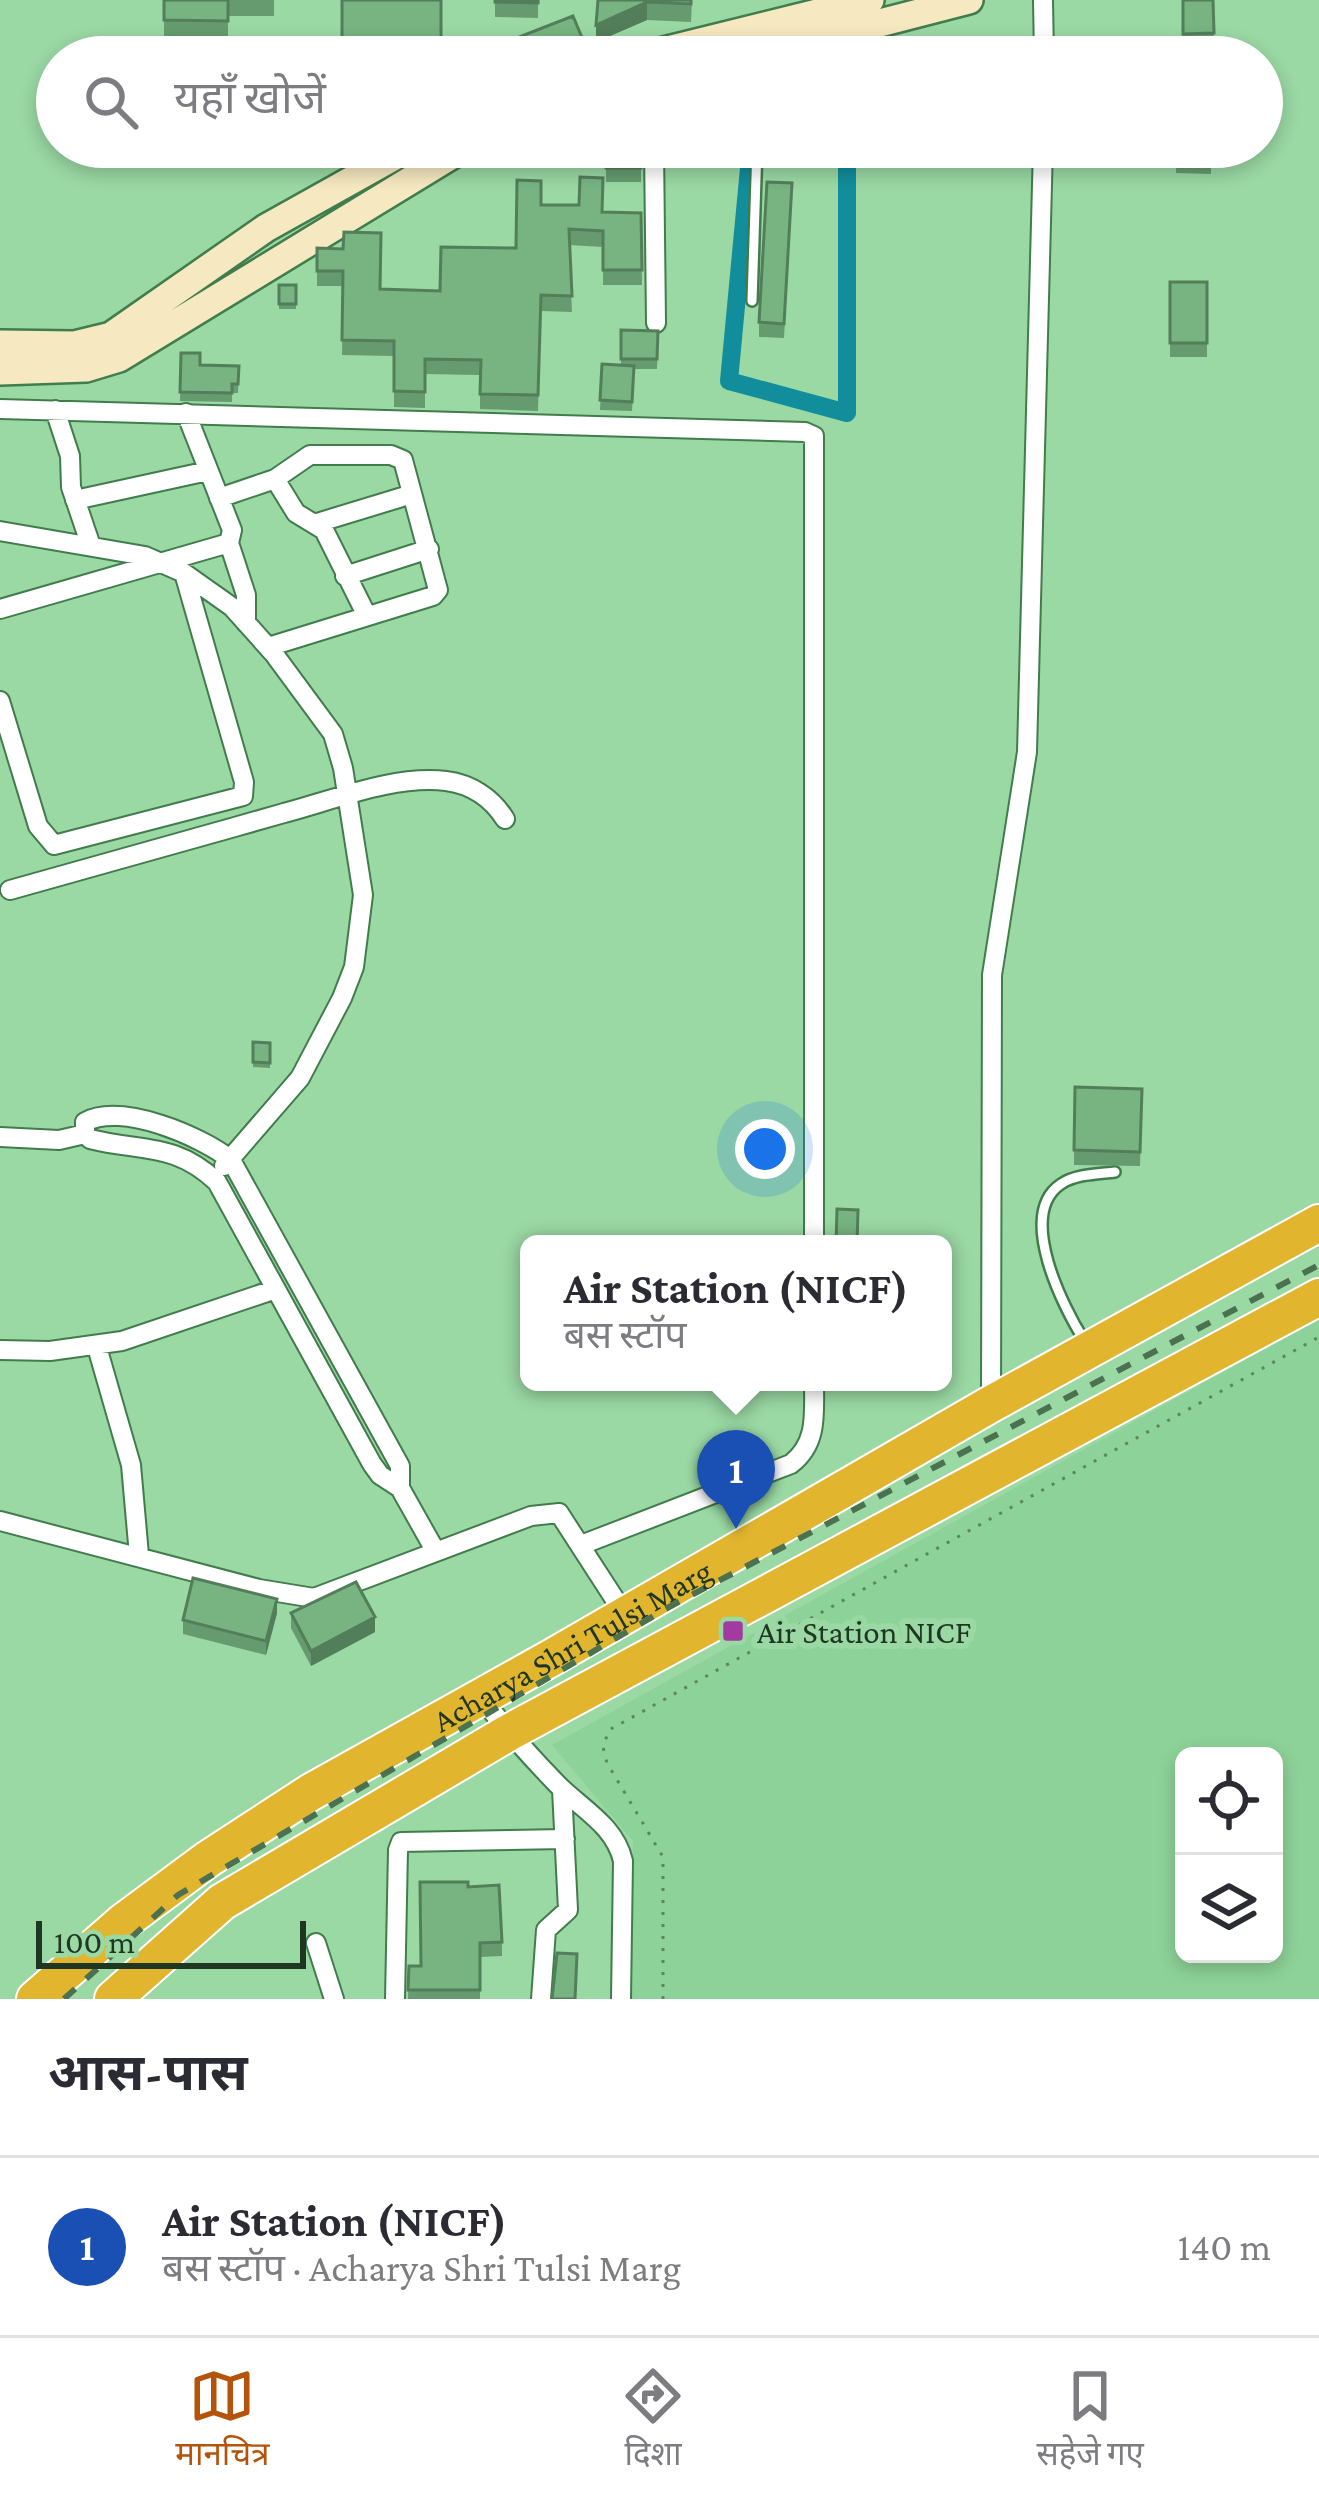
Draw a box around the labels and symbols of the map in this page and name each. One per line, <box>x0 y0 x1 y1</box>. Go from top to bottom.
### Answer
your location <box>735 1119 795 1179</box>
pin: 1 <box>697 1430 775 1529</box>
street label: Acharya Shri Tulsi Marg <box>426 1551 718 1739</box>
place label: Air Station NICF <box>757 1613 971 1650</box>
marker: Air Station NICF <box>720 1618 746 1644</box>
scale bar <box>36 1915 306 1968</box>

